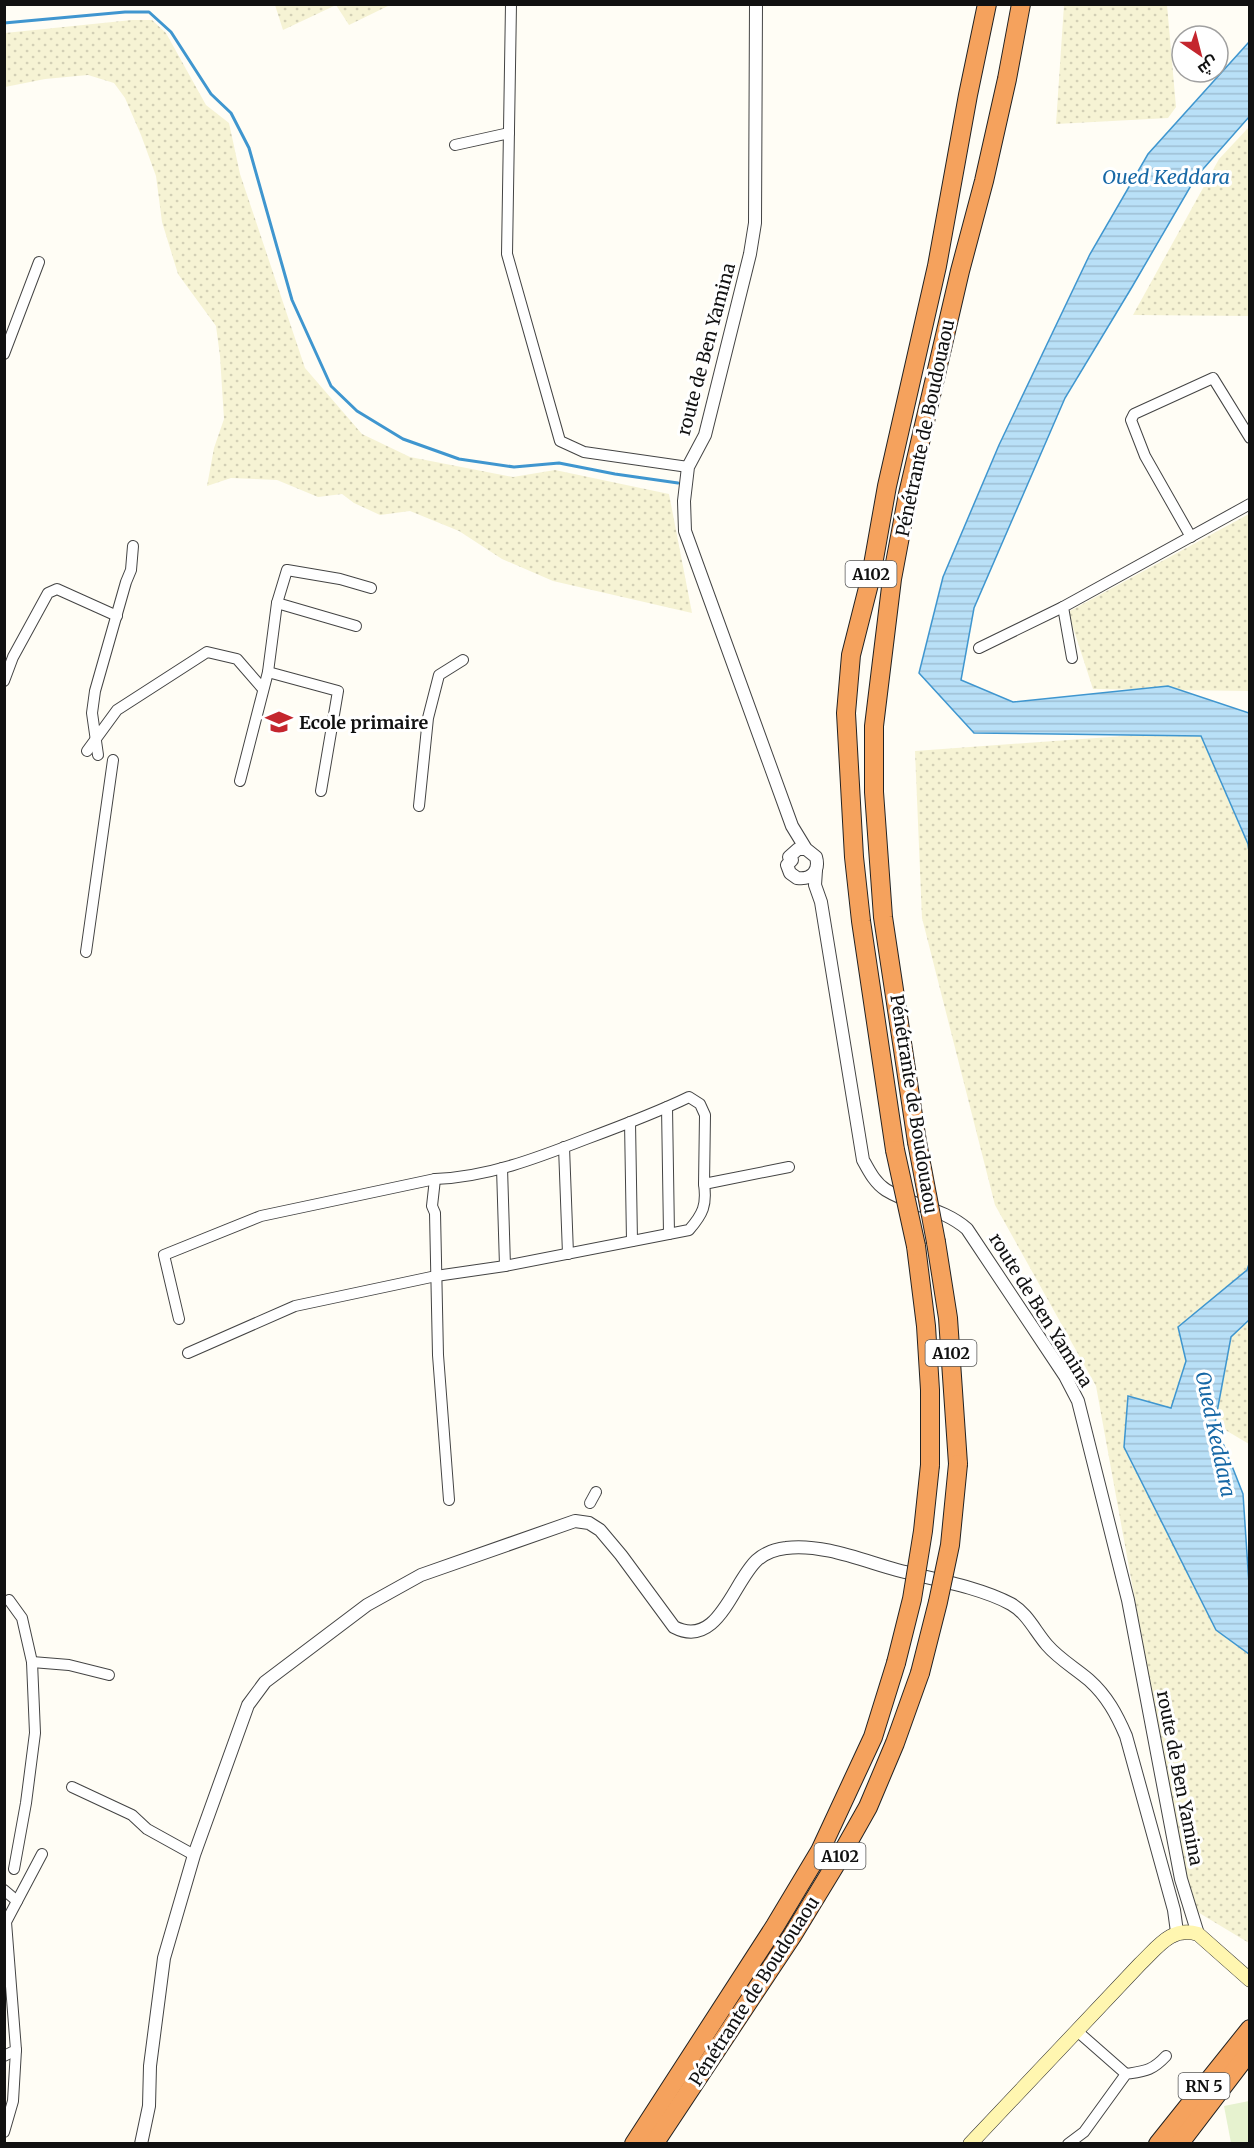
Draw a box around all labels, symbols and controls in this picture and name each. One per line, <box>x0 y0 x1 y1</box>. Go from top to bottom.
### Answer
north arrow <box>1170 24 1230 84</box>
text: ش <box>1194 52 1223 80</box>
water label: Oued Keddara <box>1102 164 1230 189</box>
street label: route de Ben Yamina <box>672 260 740 438</box>
street label: Pénétrante de Boudouaou <box>891 317 959 539</box>
road number: A102 <box>846 561 896 587</box>
school or university icon: Ecole primaire <box>264 707 294 737</box>
place label: Ecole primaire <box>299 711 429 734</box>
street label: Pénétrante de Boudouaou <box>885 993 943 1215</box>
street label: route de Ben Yamina <box>984 1229 1098 1392</box>
road number: A102 <box>926 1340 976 1366</box>
water label: Oued Keddara <box>1190 1369 1242 1499</box>
street label: route de Ben Yamina <box>1152 1689 1208 1868</box>
road number: A102 <box>814 1843 866 1869</box>
street label: Pénétrante de Boudouaou <box>684 1892 824 2090</box>
road number: RN 5 <box>1178 2073 1230 2099</box>

